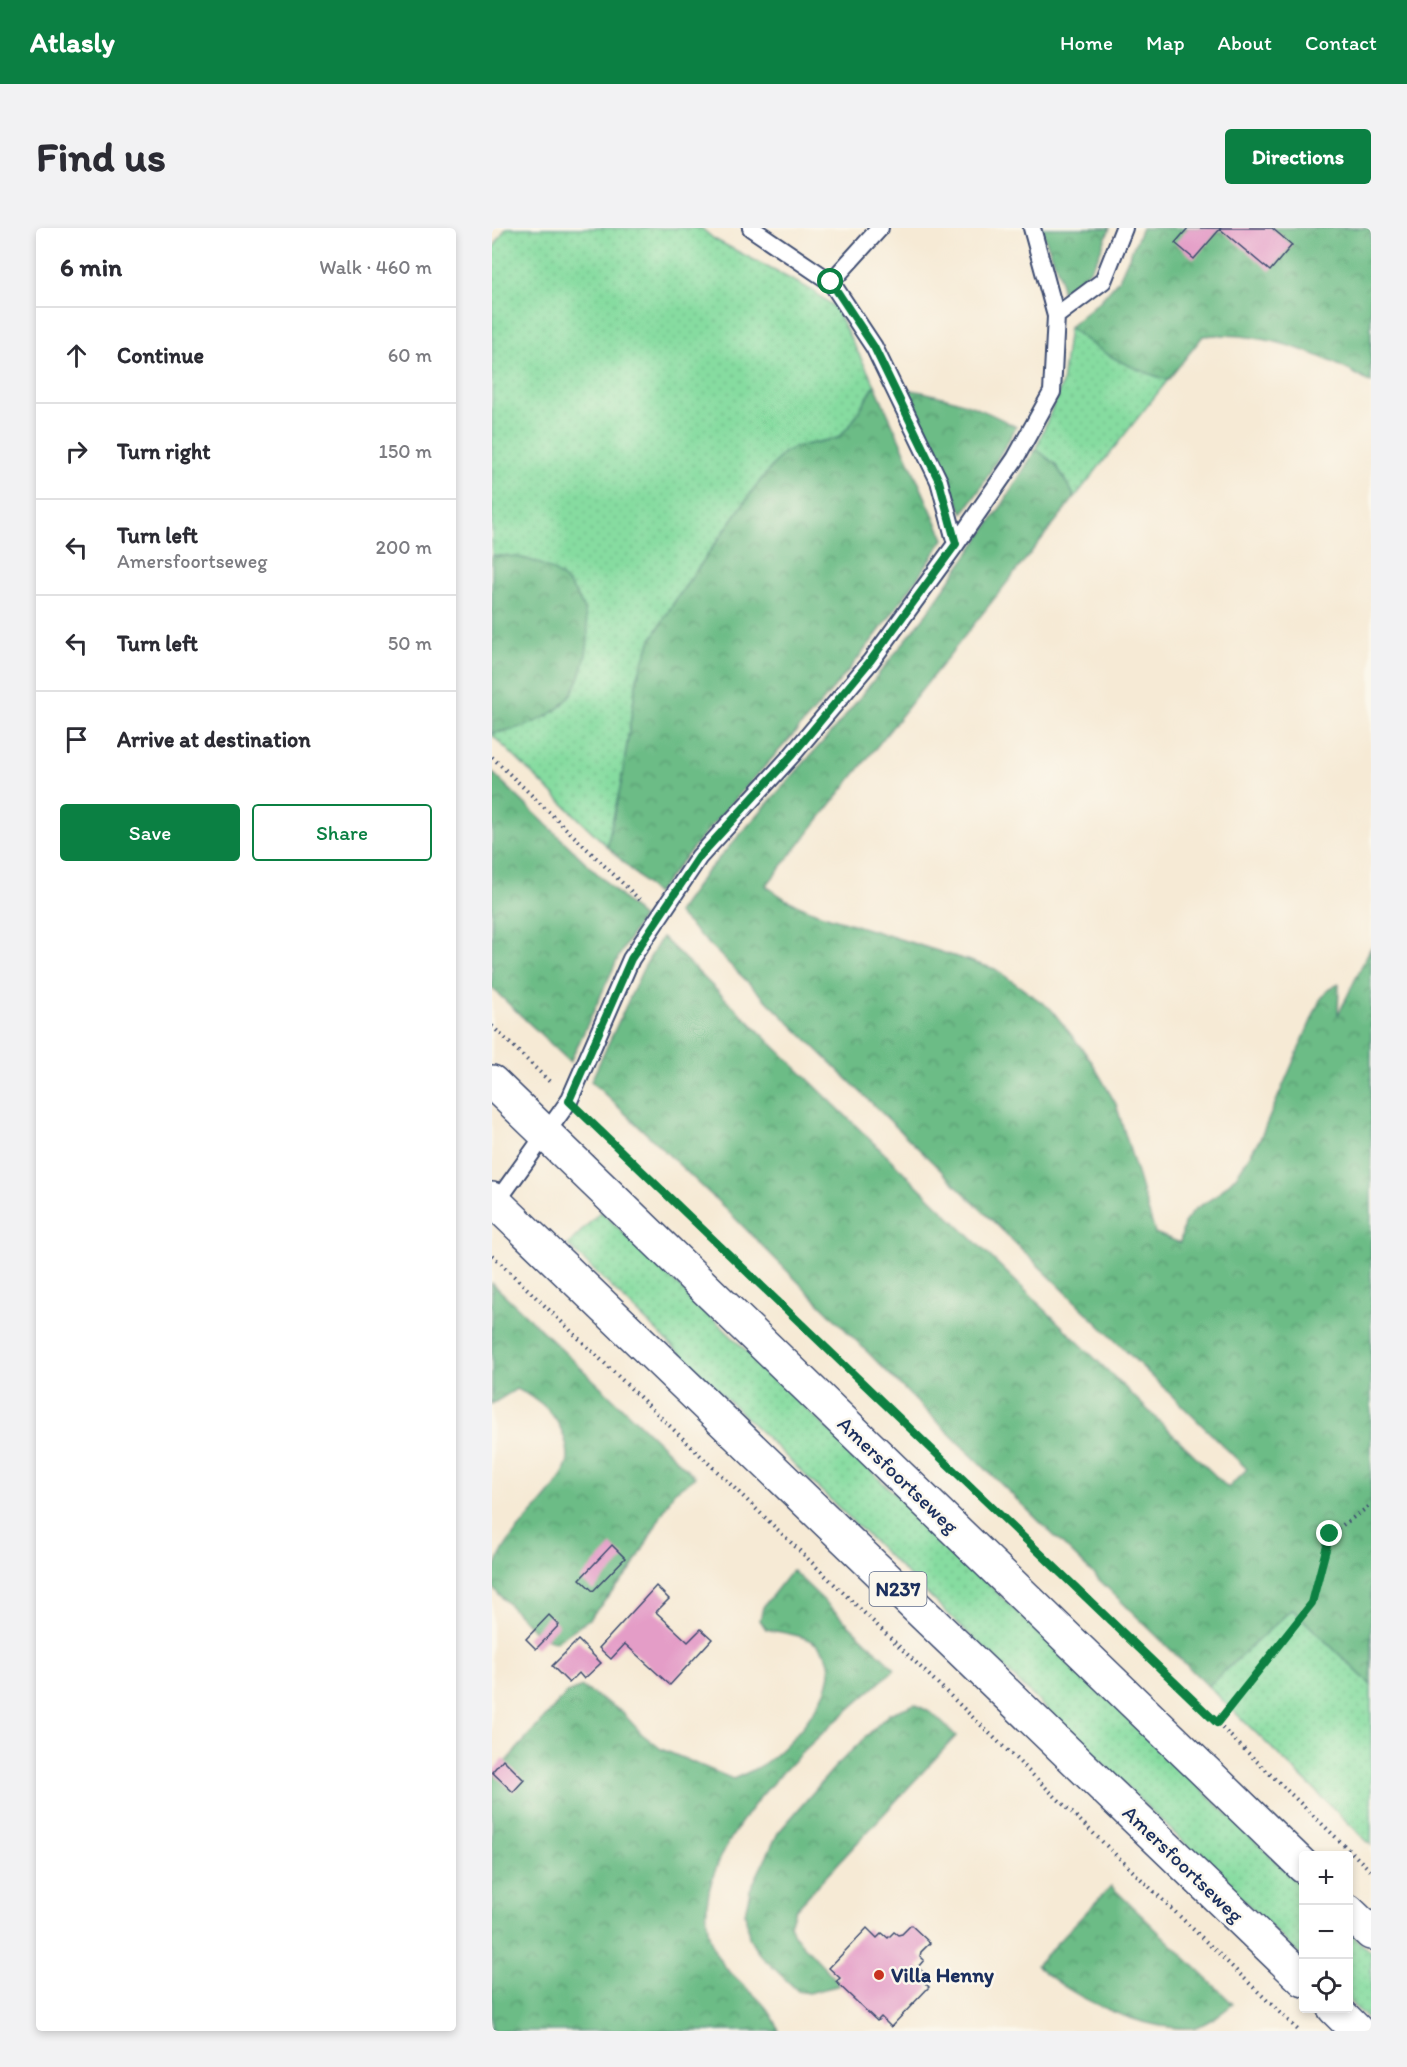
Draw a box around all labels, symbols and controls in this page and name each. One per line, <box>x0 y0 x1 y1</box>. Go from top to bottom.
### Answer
text: Atlasly <box>30 25 115 59</box>
text: Home <box>1060 30 1113 55</box>
text: Map <box>1146 30 1185 55</box>
text: About <box>1218 30 1272 55</box>
text: Contact <box>1305 30 1377 55</box>
button: Directions <box>1225 129 1371 184</box>
text: Find us <box>36 131 166 182</box>
text: 6 min <box>60 251 122 283</box>
text: Walk · 460 m <box>319 255 432 279</box>
route start <box>817 268 843 294</box>
icon: ahead <box>60 339 93 372</box>
text: Continue <box>117 342 204 369</box>
text: 60 m <box>388 343 432 367</box>
icon: right <box>60 435 93 468</box>
text: Turn right <box>117 438 211 465</box>
text: 150 m <box>379 439 432 463</box>
text: Turn left <box>117 522 198 549</box>
icon: left <box>60 531 93 564</box>
text: 200 m <box>376 535 432 559</box>
text: Amersfoortseweg <box>117 549 267 573</box>
icon: left <box>60 627 93 660</box>
text: Turn left <box>117 630 198 657</box>
text: 50 m <box>388 631 432 655</box>
icon: arrive <box>60 723 93 756</box>
text: Arrive at destination <box>117 726 311 753</box>
button: Save <box>60 804 240 861</box>
button: Share <box>252 804 432 861</box>
street label: Amersfoortseweg <box>833 1411 964 1539</box>
route end <box>1316 1520 1342 1546</box>
road number: N237 <box>870 1572 926 1606</box>
street label: Amersfoortseweg <box>1118 1800 1249 1928</box>
map controls <box>1299 1851 1353 2013</box>
button: + <box>1299 1851 1353 1905</box>
button: − <box>1299 1905 1353 1959</box>
button: locate <box>1299 1959 1353 2013</box>
place label: Villa Henny <box>891 1962 994 1988</box>
marker: Villa Henny <box>872 1968 886 1982</box>

